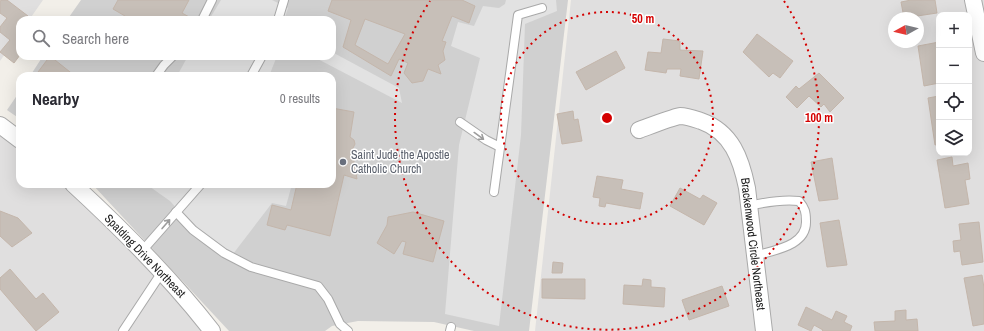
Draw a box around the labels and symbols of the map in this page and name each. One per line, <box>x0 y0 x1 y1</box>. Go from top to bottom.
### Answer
text: 50 m <box>632 11 654 27</box>
north arrow <box>888 12 924 48</box>
text: 100 m <box>805 110 833 126</box>
centre of rings <box>600 111 614 125</box>
one-way arrow <box>474 132 485 140</box>
place label: Saint Jude the Apostle Catholic Church <box>351 147 450 177</box>
marker: Saint Jude the Apostle Catholic Church <box>338 157 348 167</box>
street label: Brackenwood Circle Northeast <box>737 177 769 311</box>
street label: Spalding Drive Northeast <box>101 211 189 301</box>
one-way arrow <box>162 218 171 229</box>

